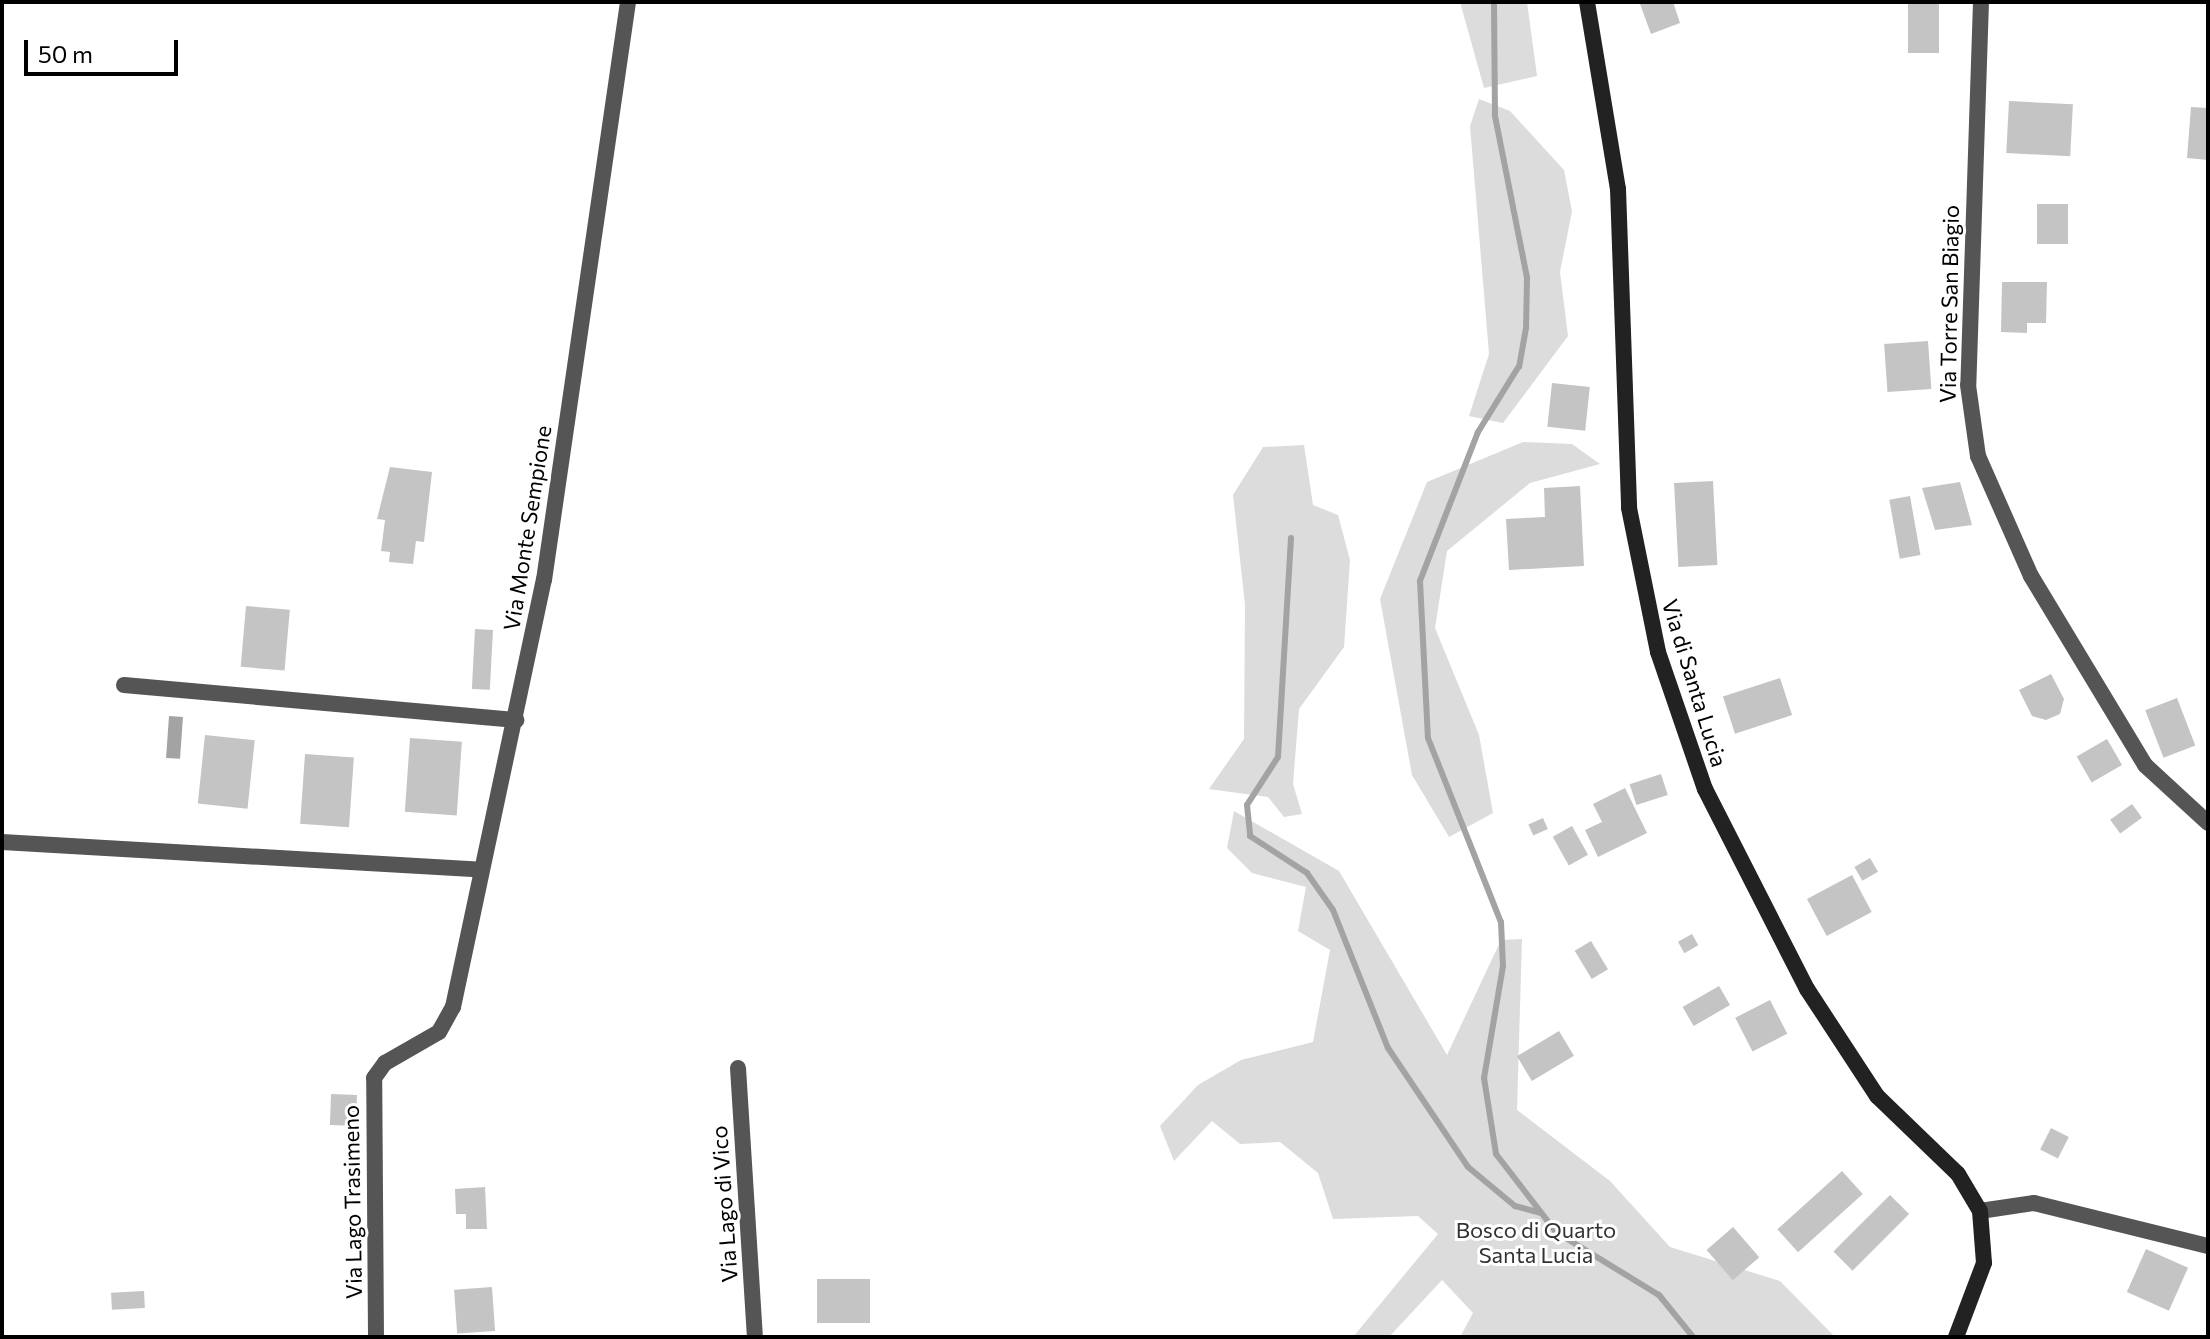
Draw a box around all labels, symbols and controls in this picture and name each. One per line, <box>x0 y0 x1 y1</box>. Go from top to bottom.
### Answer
scale bar <box>28 24 182 74</box>
text: 50 m <box>38 39 93 68</box>
street label: Via Torre San Biagio <box>1934 205 1964 403</box>
street label: Via Monte Sempione <box>498 423 556 633</box>
street label: Via di Santa Lucia <box>1657 596 1733 770</box>
street label: Via Lago Trasimeno <box>337 1105 367 1299</box>
street label: Via Lago di Vico <box>705 1125 743 1283</box>
park label: Bosco di Quarto Santa Lucia <box>1456 1216 1616 1268</box>

